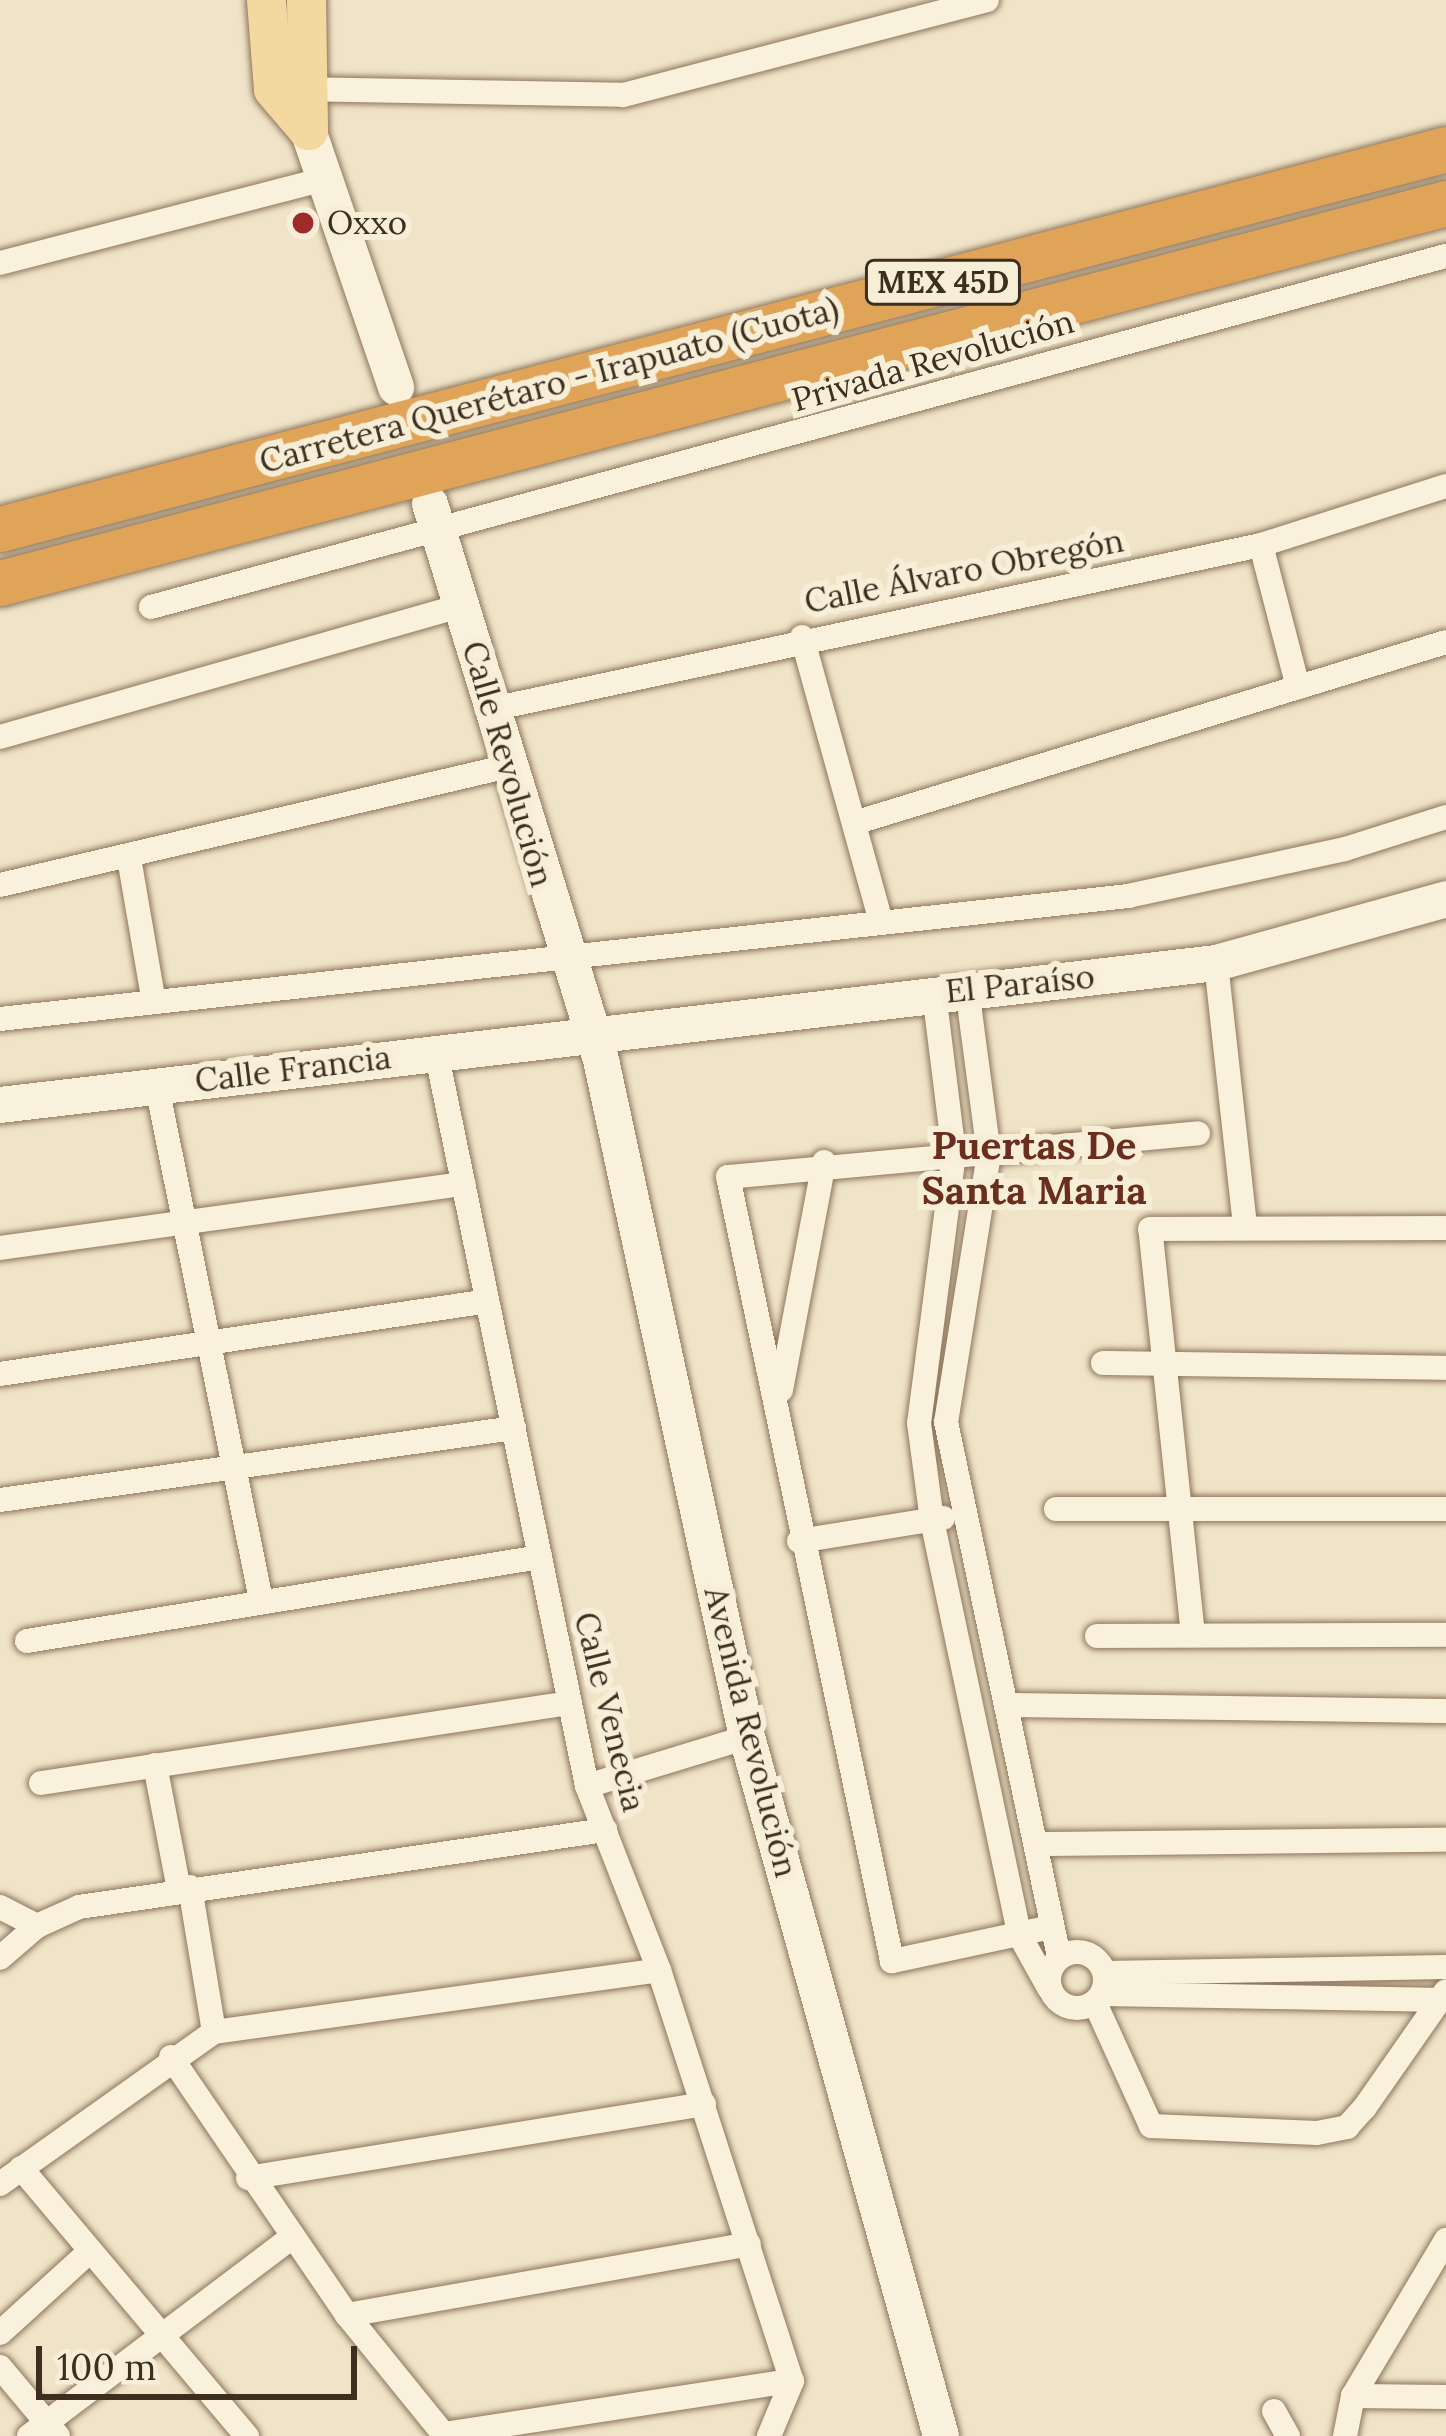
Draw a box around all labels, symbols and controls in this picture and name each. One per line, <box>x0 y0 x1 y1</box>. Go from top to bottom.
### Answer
place label: Oxxo <box>327 203 407 243</box>
marker: Oxxo <box>290 210 316 236</box>
road number: MEX 45D <box>862 258 1024 306</box>
street label: Carretera Querétaro - Irapuato (Cuota) <box>255 289 843 481</box>
street label: Privada Revolución <box>788 302 1078 420</box>
street label: Calle Álvaro Obregón <box>801 521 1127 621</box>
street label: Calle Revolución <box>454 637 562 891</box>
street label: El Paraíso <box>943 956 1097 1012</box>
street label: Calle Francia <box>193 1037 393 1101</box>
district label: Puertas De Santa Maria <box>921 1123 1147 1214</box>
street label: Avenida Revolución <box>696 1583 806 1881</box>
street label: Calle Venecia <box>566 1608 654 1816</box>
scale bar <box>42 2322 363 2396</box>
text: 100 m <box>57 2344 156 2390</box>

